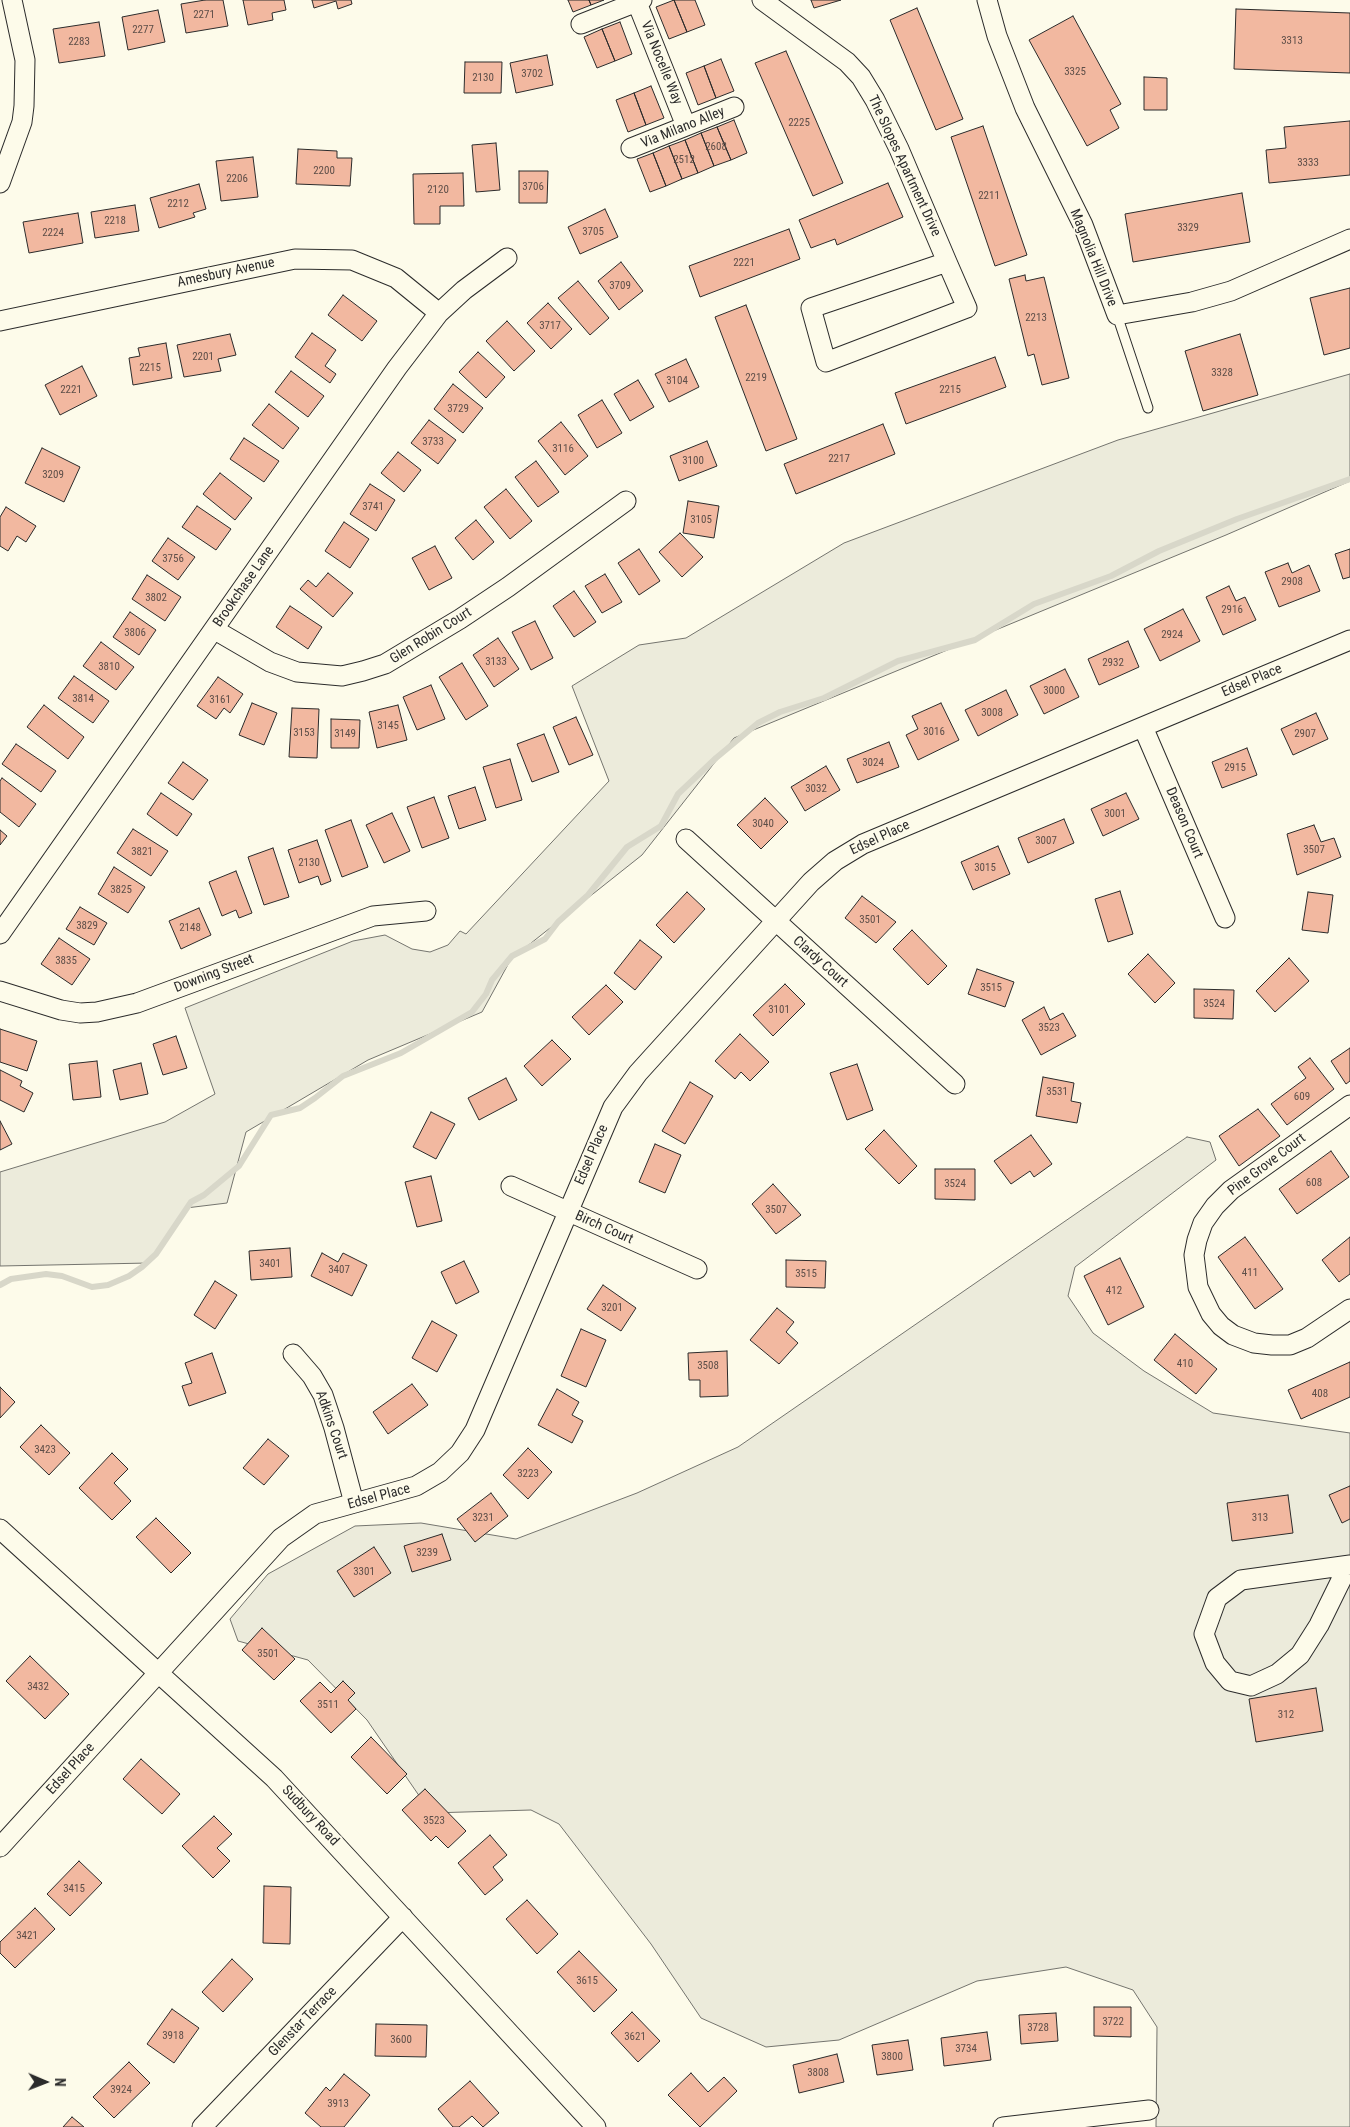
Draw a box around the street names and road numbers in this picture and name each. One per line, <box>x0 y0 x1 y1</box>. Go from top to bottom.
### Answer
street label: Via Nocelle Way <box>637 19 685 107</box>
street label: The Slopes Apartment Drive <box>864 93 944 239</box>
street label: Via Milano Alley <box>639 104 727 152</box>
street label: Magnolia Hill Drive <box>1066 207 1120 309</box>
street label: Amesbury Avenue <box>176 254 276 292</box>
street label: Brookchase Lane <box>210 543 278 631</box>
street label: Glen Robin Court <box>387 604 475 668</box>
street label: Edsel Place <box>1219 661 1285 701</box>
street label: Deason Court <box>1162 785 1206 861</box>
street label: Edsel Place <box>848 817 912 859</box>
street label: Clardy Court <box>789 933 851 991</box>
street label: Downing Street <box>172 951 256 997</box>
street label: Edsel Place <box>572 1122 612 1188</box>
street label: Pine Grove Court <box>1225 1130 1309 1200</box>
street label: Birch Court <box>572 1208 636 1248</box>
street label: Adkins Court <box>311 1389 351 1461</box>
street label: Edsel Place <box>346 1481 412 1513</box>
street label: Edsel Place <box>43 1740 99 1798</box>
street label: Sudbury Road <box>278 1782 342 1850</box>
street label: Glenstar Terrace <box>265 1984 341 2060</box>

